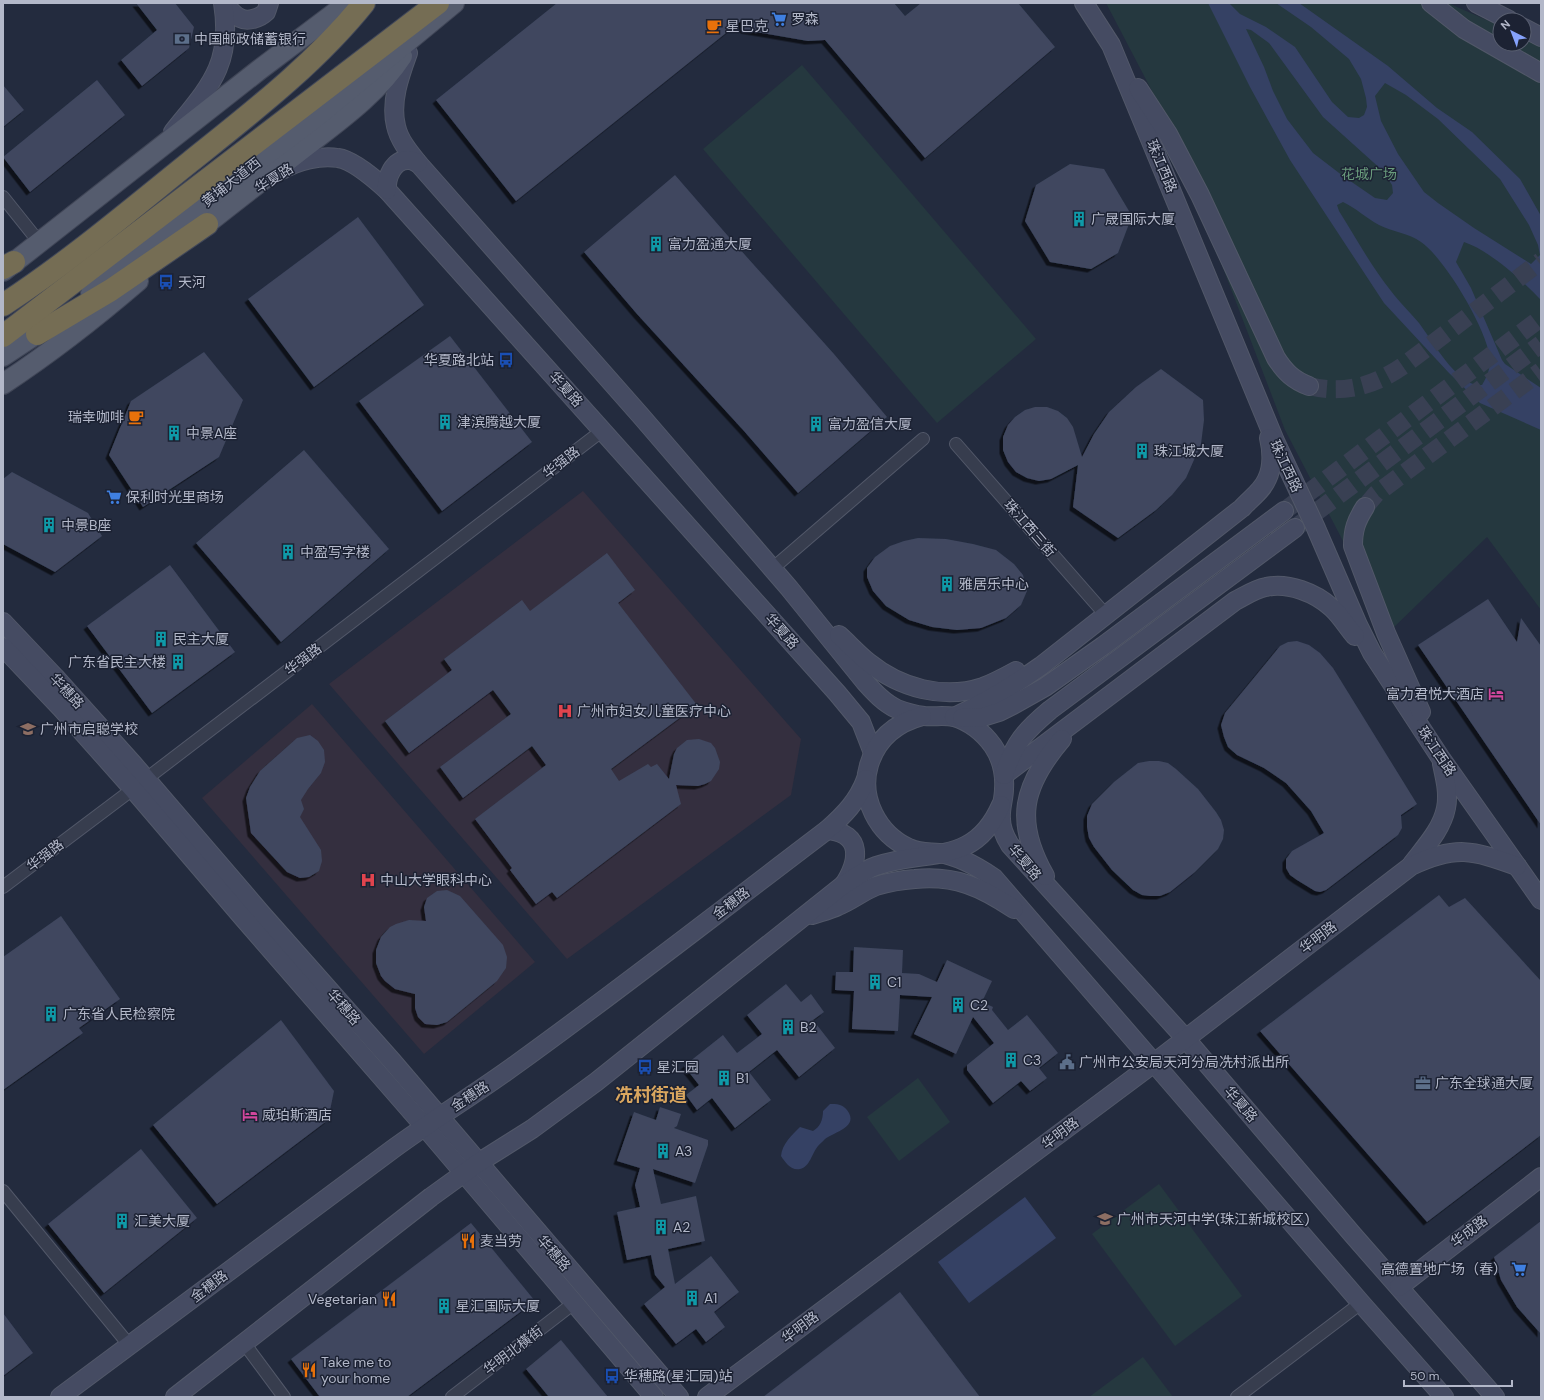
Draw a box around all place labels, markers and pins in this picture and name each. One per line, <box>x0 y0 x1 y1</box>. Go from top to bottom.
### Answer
supermarket icon: 罗森 <box>770 10 788 28</box>
place label: 罗森 <box>791 10 819 28</box>
cafe icon: 星巴克 <box>705 17 723 35</box>
place label: 星巴克 <box>726 17 768 35</box>
bank icon: 中国邮政储蓄银行 <box>173 30 191 48</box>
place label: 中国邮政储蓄银行 <box>194 30 306 48</box>
building icon: 广晟国际大厦 <box>1070 210 1088 228</box>
place label: 广晟国际大厦 <box>1091 210 1175 228</box>
building icon: 富力盈通大厦 <box>647 235 665 253</box>
place label: 富力盈通大厦 <box>668 235 752 253</box>
bus stop icon: 天河 <box>157 273 175 291</box>
place label: 天河 <box>178 273 206 291</box>
place label: 华夏路北站 <box>424 351 494 369</box>
bus stop icon: 华夏路北站 <box>497 351 515 369</box>
place label: 瑞幸咖啡 <box>68 408 124 426</box>
cafe icon: 瑞幸咖啡 <box>127 408 145 426</box>
building icon: 津滨腾越大厦 <box>436 413 454 431</box>
place label: 津滨腾越大厦 <box>457 413 541 431</box>
building icon: 富力盈信大厦 <box>807 415 825 433</box>
place label: 富力盈信大厦 <box>828 415 912 433</box>
building icon: 中景A座 <box>165 424 183 442</box>
place label: 中景A座 <box>186 424 237 442</box>
building icon: 珠江城大厦 <box>1133 442 1151 460</box>
place label: 珠江城大厦 <box>1154 442 1224 460</box>
supermarket icon: 保利时光里商场 <box>105 488 123 506</box>
place label: 保利时光里商场 <box>126 488 224 506</box>
building icon: 中景B座 <box>40 516 58 534</box>
place label: 中景B座 <box>61 516 111 534</box>
building icon: 中盈写字楼 <box>279 543 297 561</box>
place label: 中盈写字楼 <box>300 543 370 561</box>
building icon: 雅居乐中心 <box>938 575 956 593</box>
place label: 雅居乐中心 <box>959 575 1029 593</box>
building icon: 民主大厦 <box>152 630 170 648</box>
place label: 民主大厦 <box>173 630 229 648</box>
place label: 广东省民主大楼 <box>68 653 166 671</box>
building icon: 广东省民主大楼 <box>169 653 187 671</box>
place label: 富力君悦大酒店 <box>1386 685 1484 703</box>
hotel icon: 富力君悦大酒店 <box>1487 685 1505 703</box>
hospital icon: 广州市妇女儿童医疗中心 <box>556 702 574 720</box>
place label: 广州市妇女儿童医疗中心 <box>577 702 731 720</box>
school or university icon: 广州市启聪学校 <box>19 720 37 738</box>
place label: 广州市启聪学校 <box>40 720 138 738</box>
hospital icon: 中山大学眼科中心 <box>359 871 377 889</box>
place label: 中山大学眼科中心 <box>380 871 492 889</box>
building icon: C1 <box>866 973 884 991</box>
place label: C1 <box>887 973 901 991</box>
building icon: C2 <box>949 996 967 1014</box>
place label: C2 <box>970 996 988 1014</box>
building icon: 广东省人民检察院 <box>42 1005 60 1023</box>
place label: 广东省人民检察院 <box>63 1005 175 1023</box>
building icon: B2 <box>779 1018 797 1036</box>
place label: B2 <box>800 1018 817 1036</box>
building icon: C3 <box>1002 1051 1020 1069</box>
place label: C3 <box>1023 1051 1041 1069</box>
public building icon: 广州市公安局天河分局冼村派出所 <box>1058 1053 1076 1071</box>
place label: 广州市公安局天河分局冼村派出所 <box>1079 1053 1289 1071</box>
bus stop icon: 星汇园 <box>636 1058 654 1076</box>
place label: 星汇园 <box>657 1058 699 1076</box>
building icon: B1 <box>715 1069 733 1087</box>
place label: B1 <box>736 1069 749 1087</box>
office icon: 广东全球通大厦 <box>1414 1074 1432 1092</box>
place label: 广东全球通大厦 <box>1435 1074 1533 1092</box>
hotel icon: 威珀斯酒店 <box>241 1106 259 1124</box>
place label: 威珀斯酒店 <box>262 1106 332 1124</box>
building icon: A3 <box>654 1142 672 1160</box>
place label: A3 <box>675 1142 692 1160</box>
school or university icon: 广州市天河中学(珠江新城校区) <box>1096 1210 1114 1228</box>
place label: 广州市天河中学(珠江新城校区) <box>1117 1210 1309 1228</box>
building icon: 汇美大厦 <box>113 1212 131 1230</box>
place label: 汇美大厦 <box>134 1212 190 1230</box>
building icon: A2 <box>652 1218 670 1236</box>
place label: A2 <box>673 1218 690 1236</box>
restaurant icon: 麦当劳 <box>459 1232 477 1250</box>
place label: 麦当劳 <box>480 1232 522 1250</box>
place label: 高德置地广场（春） <box>1381 1260 1507 1278</box>
supermarket icon: 高德置地广场（春） <box>1510 1260 1528 1278</box>
building icon: A1 <box>683 1289 701 1307</box>
place label: A1 <box>704 1289 717 1307</box>
place label: Vegetarian <box>308 1290 377 1308</box>
restaurant icon: Vegetarian <box>380 1290 398 1308</box>
building icon: 星汇国际大厦 <box>435 1297 453 1315</box>
place label: 星汇国际大厦 <box>456 1297 540 1315</box>
place label: Take me to your home <box>321 1353 391 1387</box>
restaurant icon: Take me to your home <box>300 1361 318 1379</box>
bus stop icon: 华穗路(星汇园)站 <box>603 1367 621 1385</box>
place label: 华穗路(星汇园)站 <box>624 1367 732 1385</box>

